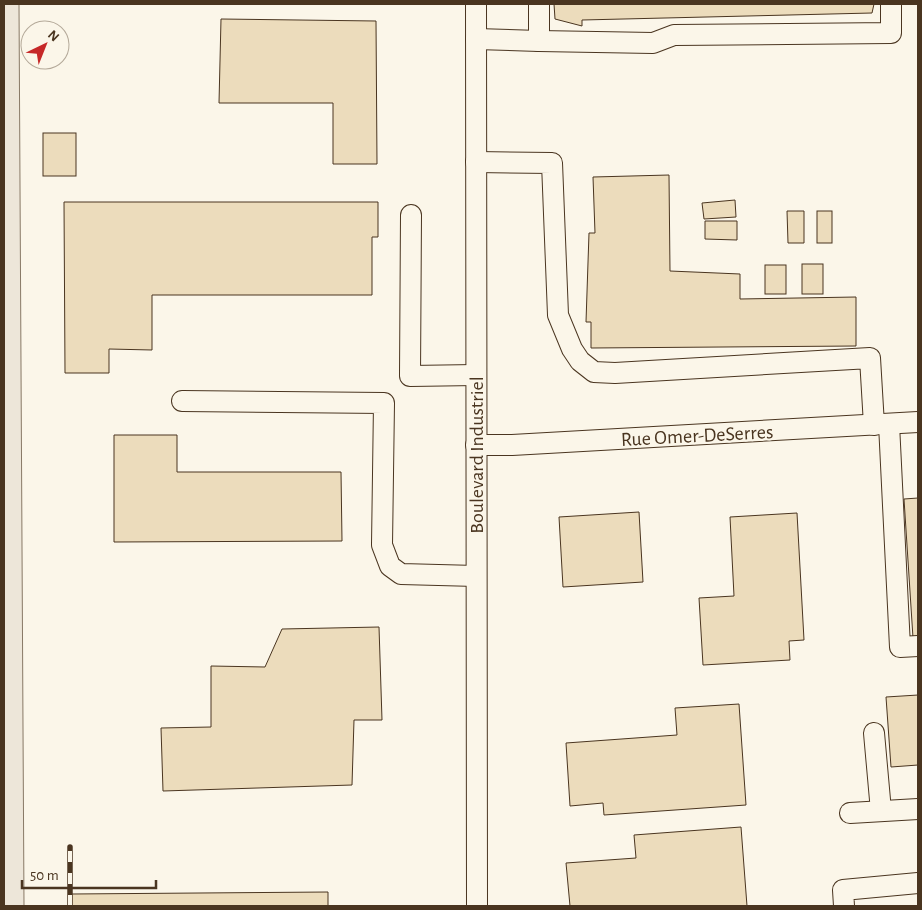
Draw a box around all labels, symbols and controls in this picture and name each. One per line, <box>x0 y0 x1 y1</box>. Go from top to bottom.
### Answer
north arrow <box>20 20 70 70</box>
text: N <box>45 28 62 45</box>
street label: Boulevard Industriel <box>467 376 487 534</box>
street label: Rue Omer-DeSerres <box>620 422 774 450</box>
scale bar <box>22 858 156 890</box>
text: 50 m <box>30 868 59 883</box>

